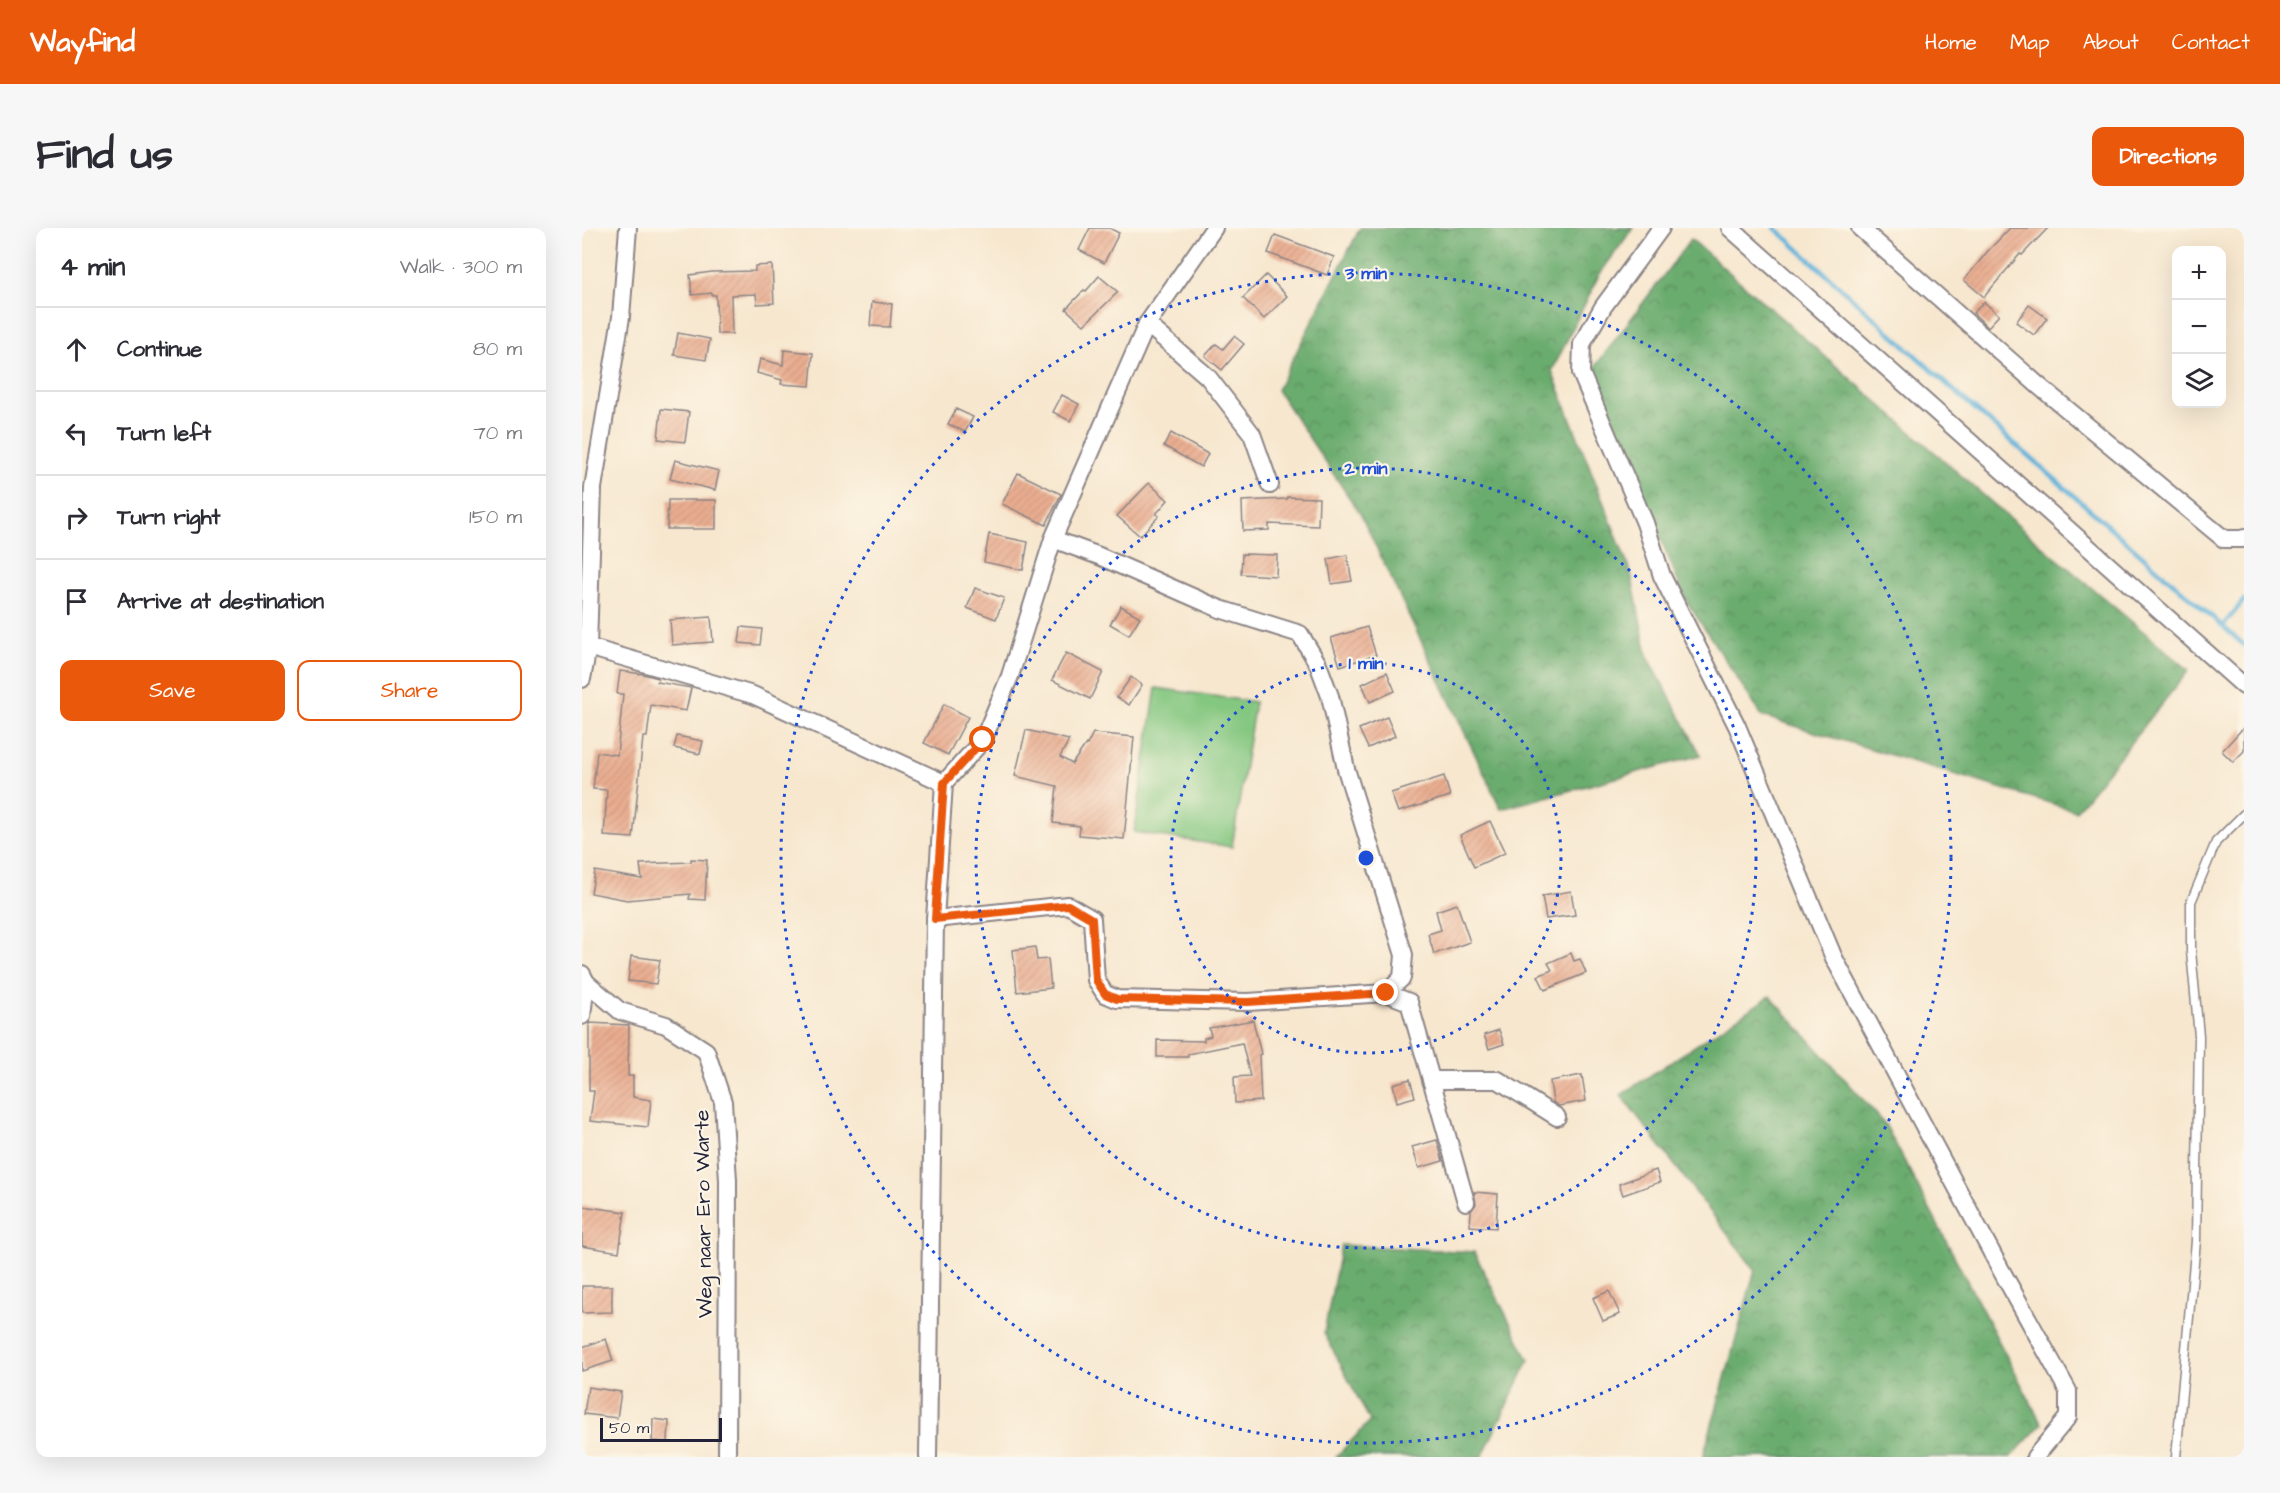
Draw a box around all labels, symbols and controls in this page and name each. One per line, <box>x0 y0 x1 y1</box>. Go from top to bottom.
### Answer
text: Wayfind <box>30 23 135 62</box>
text: Home <box>1925 28 1977 57</box>
text: Map <box>2010 28 2050 57</box>
text: About <box>2083 28 2139 57</box>
text: Contact <box>2172 28 2250 57</box>
text: Find us <box>36 127 173 185</box>
button: Directions <box>2092 127 2244 186</box>
map controls <box>2172 246 2226 408</box>
button: + <box>2172 246 2226 300</box>
text: 4 min <box>60 249 125 285</box>
text: Walk · 300 m <box>400 253 522 281</box>
text: 3 min <box>1344 261 1387 286</box>
button: − <box>2172 300 2226 354</box>
icon: ahead <box>60 333 93 366</box>
text: Continue <box>117 334 202 365</box>
text: 80 m <box>473 335 522 363</box>
button: layers <box>2172 354 2226 408</box>
icon: left <box>60 417 93 450</box>
text: Turn left <box>117 418 211 449</box>
text: 70 m <box>474 419 522 447</box>
text: 2 min <box>1343 456 1388 481</box>
icon: right <box>60 501 93 534</box>
text: Turn right <box>117 502 220 533</box>
text: 150 m <box>469 503 522 531</box>
icon: arrive <box>60 585 93 618</box>
text: Arrive at destination <box>117 586 324 617</box>
text: 1 min <box>1348 651 1384 676</box>
button: Save <box>60 660 285 721</box>
button: Share <box>297 660 522 721</box>
route start <box>969 726 995 752</box>
centre of rings <box>1356 848 1376 868</box>
route end <box>1372 979 1398 1005</box>
street label: Weg naar Ero Warte <box>687 1110 722 1318</box>
scale bar <box>600 1415 722 1442</box>
text: 50 m <box>609 1417 649 1439</box>

